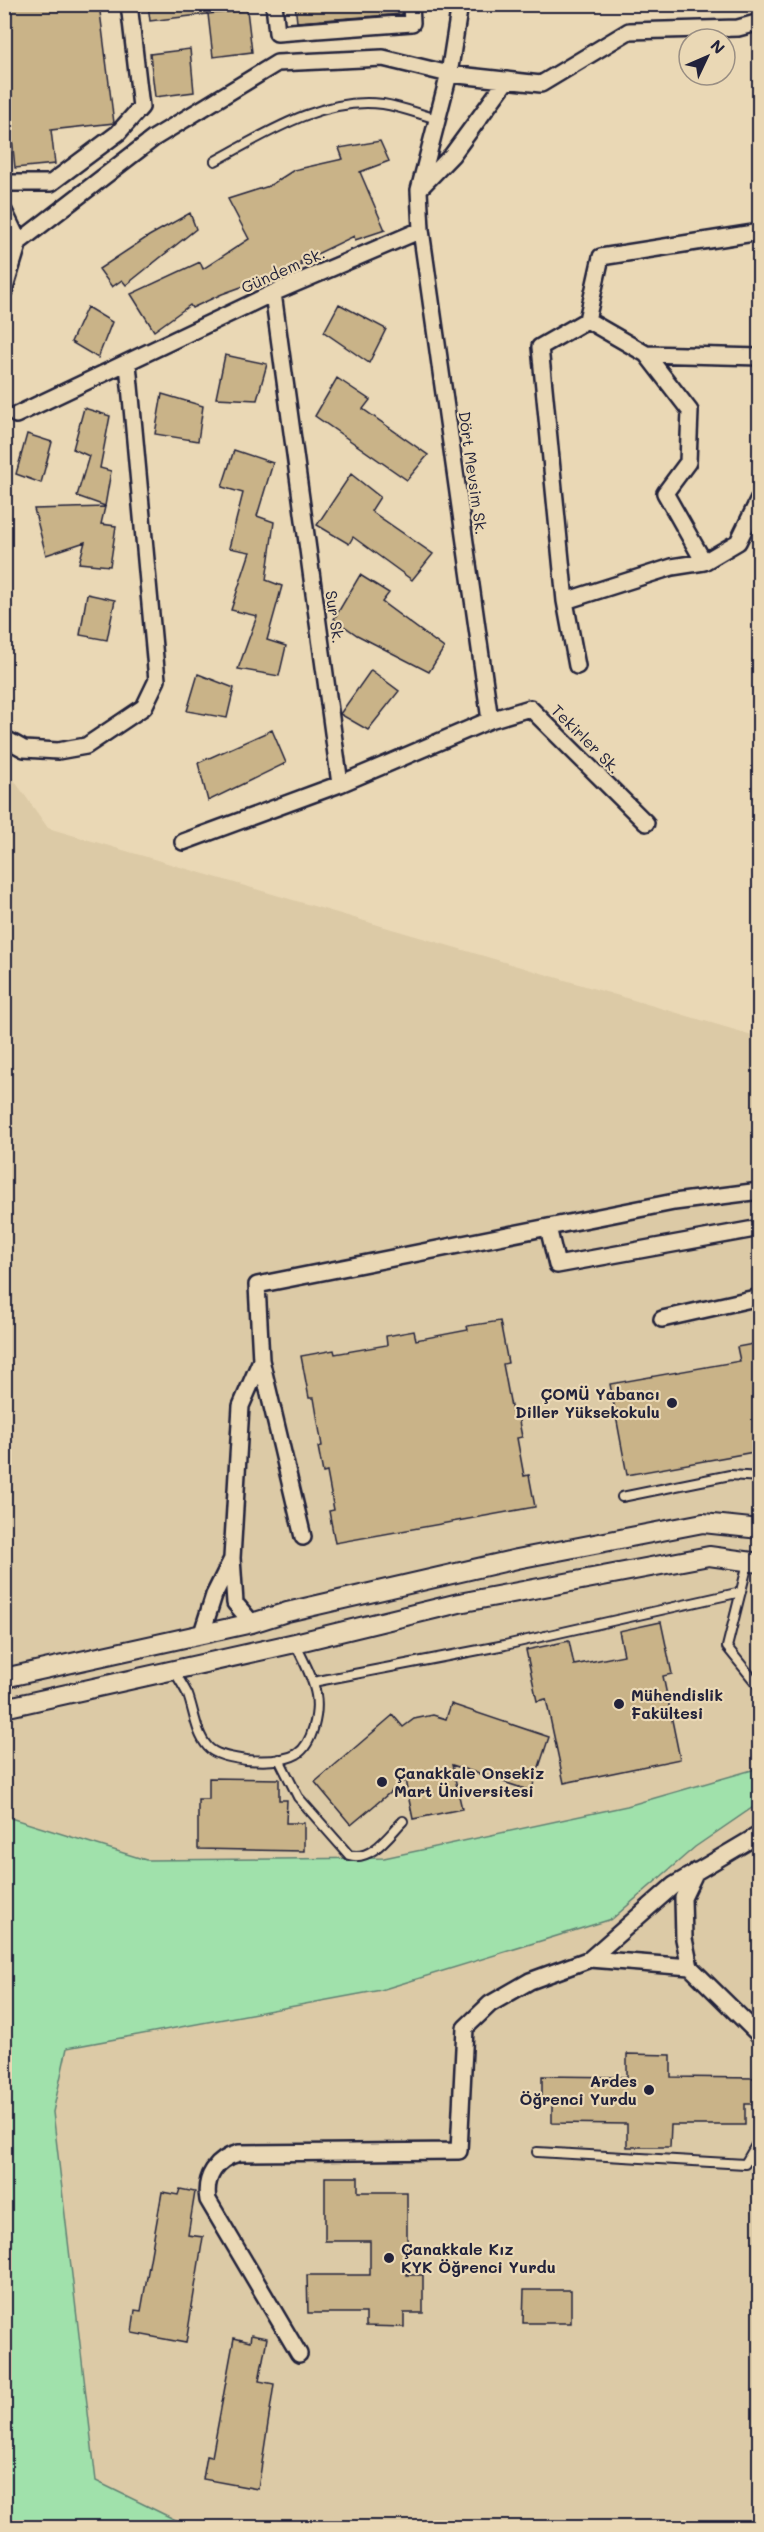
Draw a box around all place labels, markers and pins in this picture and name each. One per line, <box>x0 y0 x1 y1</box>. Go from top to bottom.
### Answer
place label: ÇOMÜ Yabancı Diller Yüksekokulu <box>515 1383 660 1422</box>
marker: ÇOMÜ Yabancı Diller Yüksekokulu <box>665 1396 679 1410</box>
place label: Mühendislik Fakültesi <box>631 1684 723 1723</box>
marker: Mühendislik Fakültesi <box>612 1697 626 1711</box>
place label: Çanakkale Onsekiz Mart Üniversitesi <box>394 1762 544 1801</box>
marker: Çanakkale Onsekiz Mart Üniversitesi <box>375 1775 389 1789</box>
place label: Ardes Öğrenci Yurdu <box>519 2070 637 2109</box>
marker: Ardes Öğrenci Yurdu <box>642 2083 656 2097</box>
place label: Çanakkale Kız KYK Öğrenci Yurdu <box>401 2238 556 2277</box>
marker: Çanakkale Kız KYK Öğrenci Yurdu <box>382 2251 396 2265</box>

